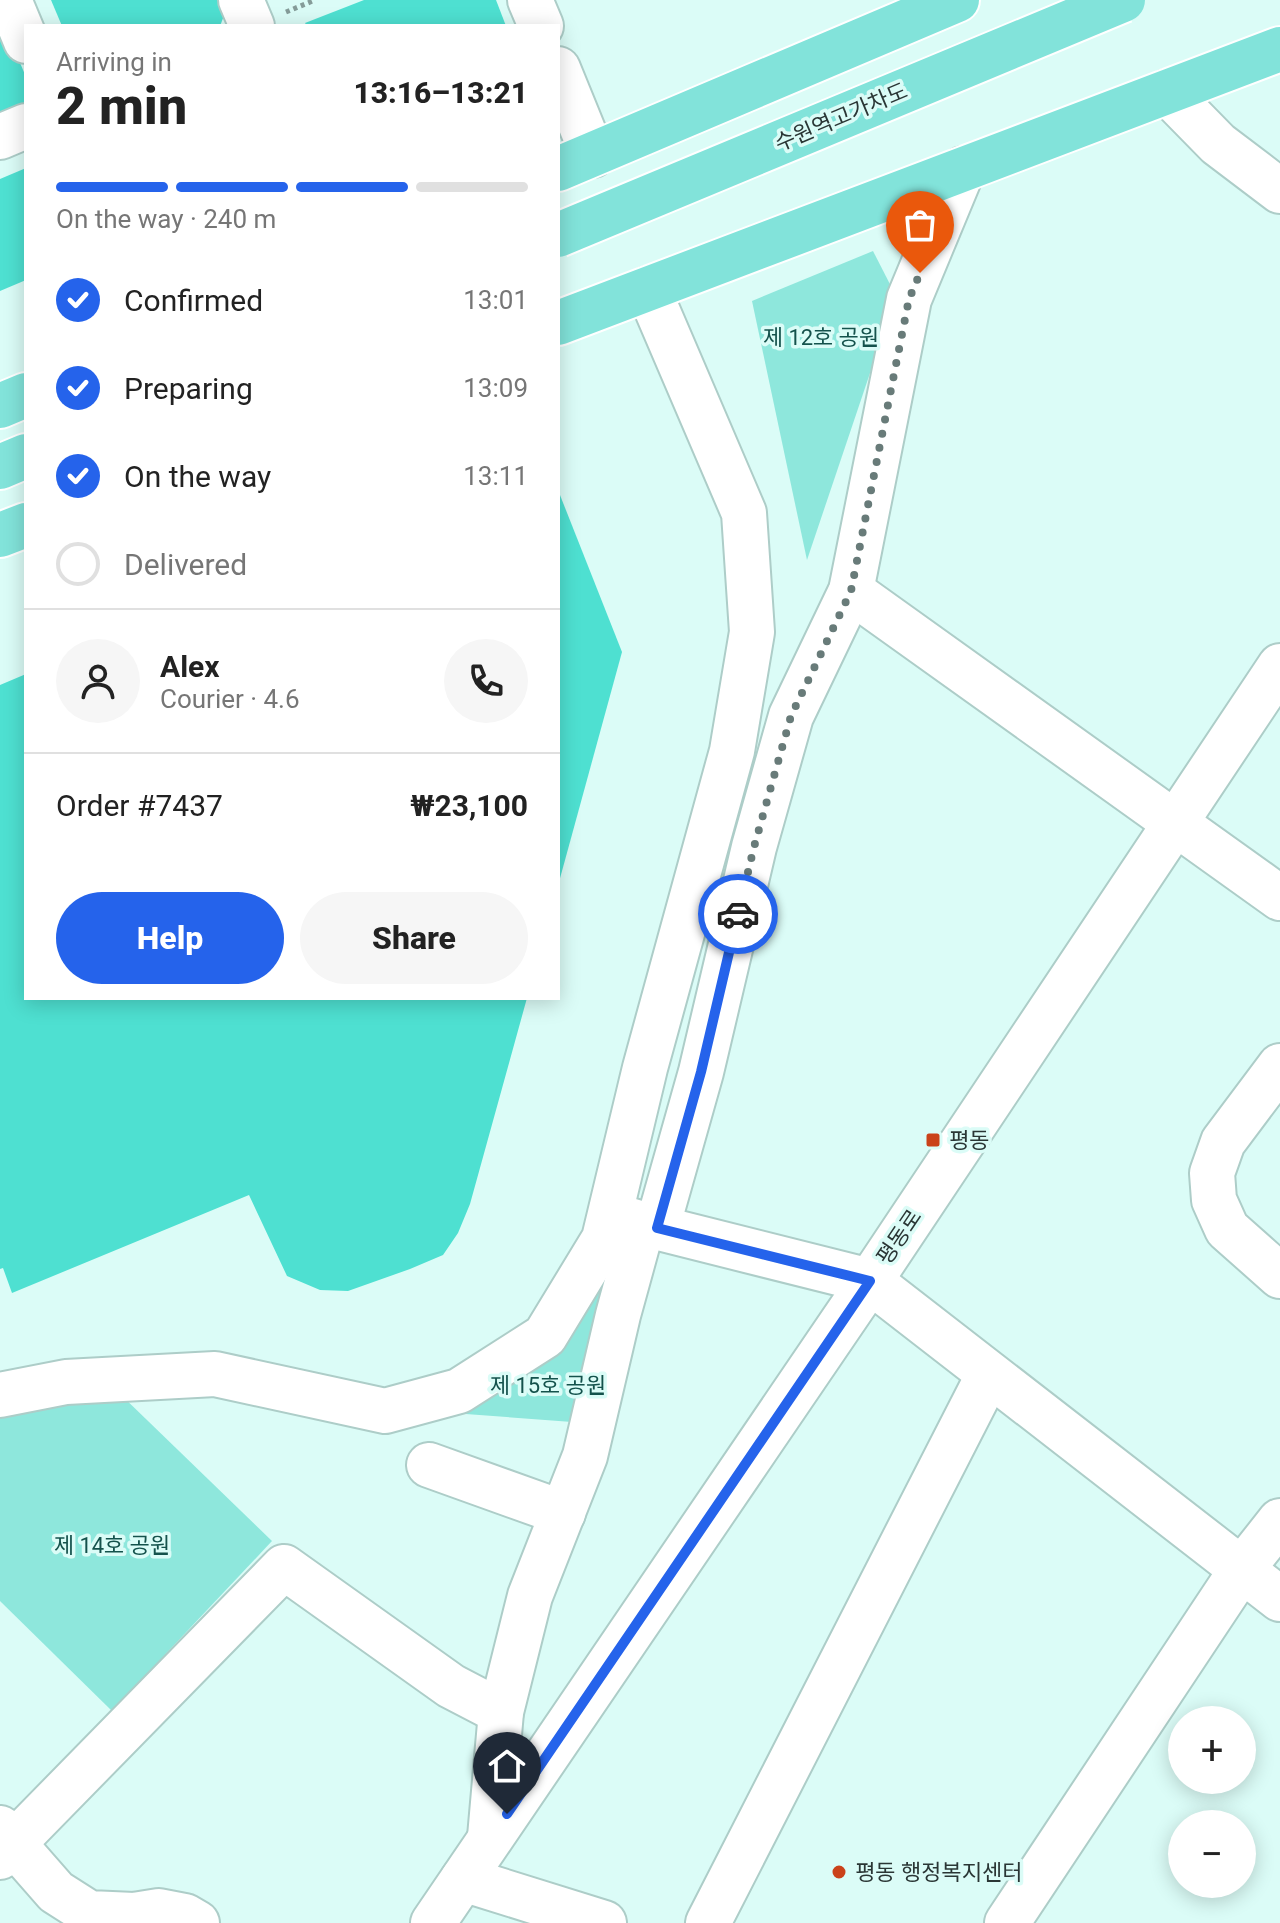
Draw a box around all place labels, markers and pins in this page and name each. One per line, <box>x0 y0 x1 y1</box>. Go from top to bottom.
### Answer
pin <box>886 191 954 273</box>
place label: 평동 <box>949 1128 989 1153</box>
marker: 평동 <box>924 1131 942 1149</box>
pin <box>473 1732 541 1814</box>
place label: 평동 행정복지센터 <box>855 1860 1022 1885</box>
marker: 평동 행정복지센터 <box>830 1863 848 1881</box>

